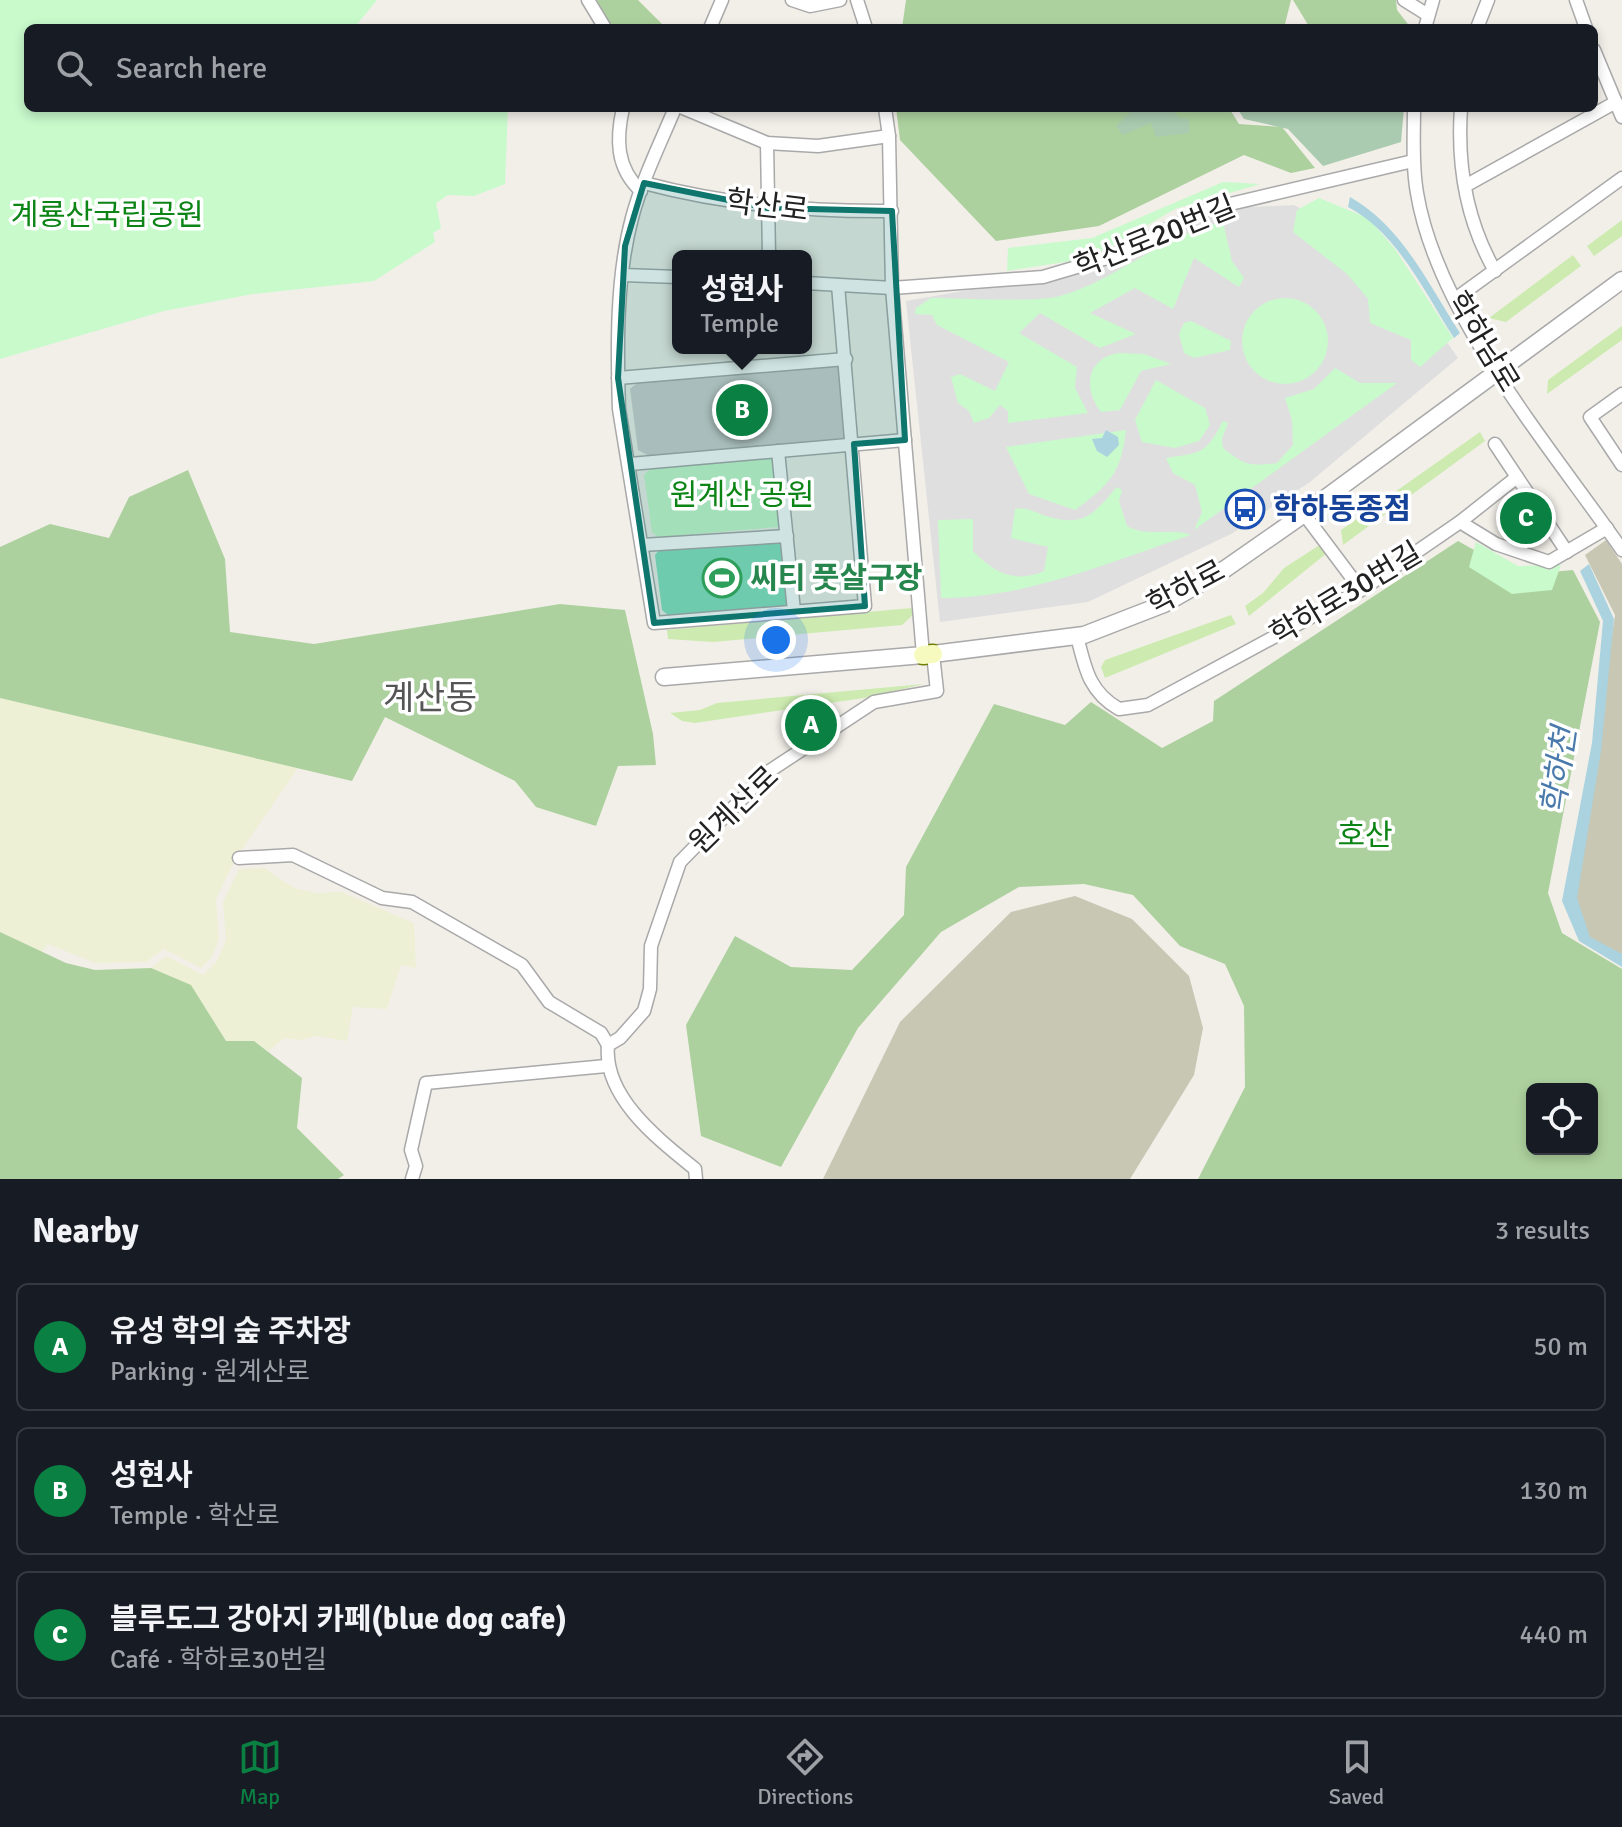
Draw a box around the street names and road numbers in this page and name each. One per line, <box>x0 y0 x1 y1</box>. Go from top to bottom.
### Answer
street label: 학산로 <box>724 183 810 229</box>
street label: 학산로20번길 <box>1069 188 1241 286</box>
street label: 학하남로 <box>1439 285 1527 399</box>
street label: 학하로30번길 <box>1263 534 1429 654</box>
street label: 학하로 <box>1141 552 1231 624</box>
street label: 원계산로 <box>681 758 787 862</box>

